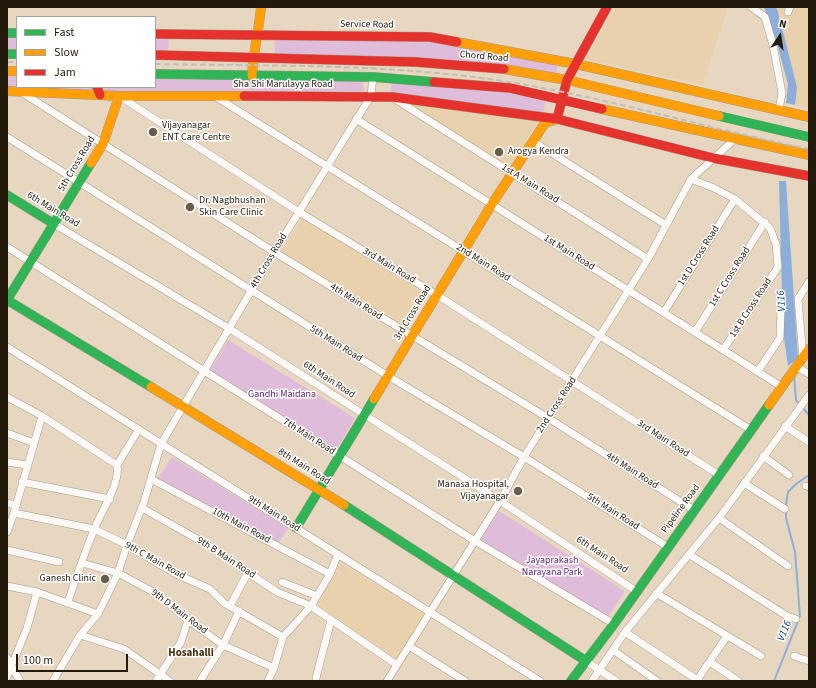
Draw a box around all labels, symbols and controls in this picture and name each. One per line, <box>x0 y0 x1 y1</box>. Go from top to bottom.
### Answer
legend <box>16 16 156 88</box>
north arrow <box>760 16 800 56</box>
text: N <box>778 16 788 32</box>
street label: Service Road <box>340 19 394 31</box>
text: Fast <box>54 24 74 41</box>
text: Slow <box>54 44 79 61</box>
street label: Chord Road <box>459 49 509 65</box>
text: Jam <box>54 64 76 81</box>
street label: Sha Shi Marulayya Road <box>233 79 333 91</box>
place label: Vijayanagar ENT Care Centre <box>162 120 230 144</box>
marker: Vijayanagar ENT Care Centre <box>147 126 159 138</box>
street label: 5th Cross Road <box>56 134 98 194</box>
marker: Arogya Kendra <box>493 146 505 158</box>
place label: Arogya Kendra <box>508 146 569 158</box>
street label: 1st A Main Road <box>499 162 561 206</box>
street label: 6th Main Road <box>24 190 82 230</box>
place label: Dr. Nagbhushan Skin Care Clinic <box>199 195 266 218</box>
marker: Dr. Nagbhushan Skin Care Clinic <box>184 201 196 213</box>
street label: 1st D Cross Road <box>676 224 722 288</box>
street label: 4th Cross Road <box>248 231 290 291</box>
street label: 1st Main Road <box>541 233 597 273</box>
street label: 2nd Main Road <box>454 242 512 284</box>
street label: 1st C Cross Road <box>707 245 753 309</box>
street label: 3rd Main Road <box>360 246 418 286</box>
street label: 1st B Cross Road <box>727 276 775 340</box>
street label: 4th Main Road <box>328 281 384 323</box>
street label: 3rd Cross Road <box>392 283 434 343</box>
water label: V116 <box>775 290 789 312</box>
street label: 5th Main Road <box>308 323 364 365</box>
street label: 6th Main Road <box>301 359 357 401</box>
street label: 2nd Cross Road <box>534 375 580 435</box>
park label: Gandhi Maidana <box>248 389 316 401</box>
street label: 7th Main Road <box>281 416 337 458</box>
street label: 3rd Main Road <box>635 418 691 460</box>
street label: 8th Main Road <box>276 446 332 488</box>
street label: 4th Main Road <box>604 450 660 492</box>
place label: Manasa Hospital, Vijayanagar <box>438 479 509 502</box>
street label: Pipeline Road <box>659 482 703 536</box>
marker: Manasa Hospital, Vijayanagar <box>512 485 524 497</box>
street label: 5th Main Road <box>585 491 641 533</box>
street label: 9th Main Road <box>246 493 302 535</box>
street label: 10th Main Road <box>210 506 272 546</box>
street label: 6th Main Road <box>574 534 630 576</box>
street label: 9th B Main Road <box>194 535 258 581</box>
street label: 9th C Main Road <box>123 539 187 583</box>
park label: Jayaprakash Narayana Park <box>522 555 582 578</box>
place label: Ganesh Clinic <box>40 573 96 585</box>
marker: Ganesh Clinic <box>99 573 111 585</box>
street label: 9th D Main Road <box>148 587 210 637</box>
water label: V116 <box>775 619 795 643</box>
scale bar <box>18 646 130 672</box>
district label: Hosahalli <box>168 647 214 661</box>
text: 100 m <box>23 652 53 669</box>

